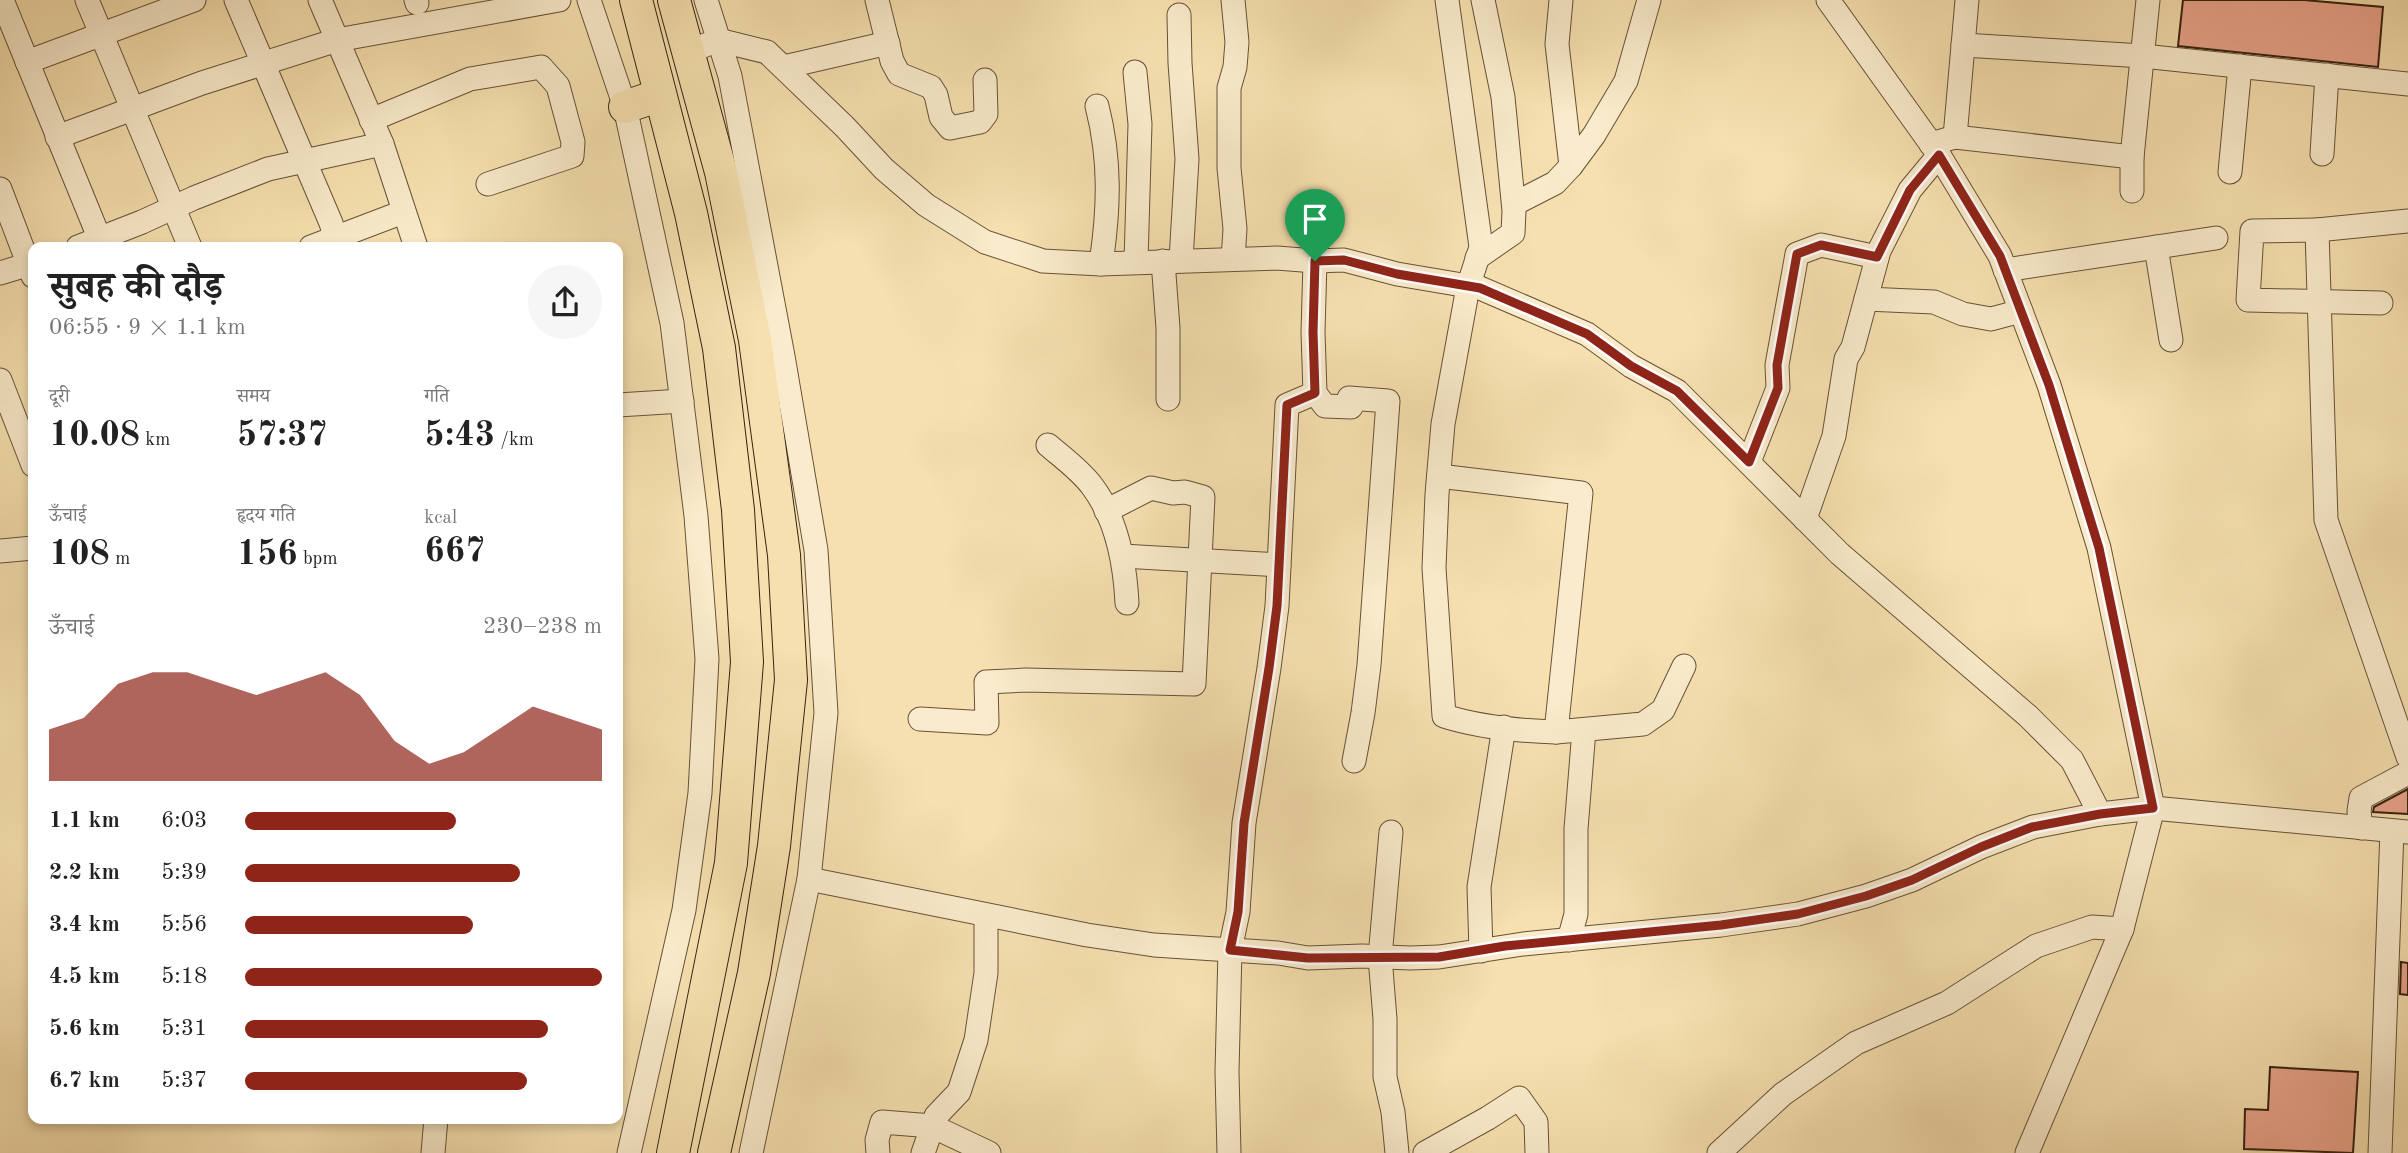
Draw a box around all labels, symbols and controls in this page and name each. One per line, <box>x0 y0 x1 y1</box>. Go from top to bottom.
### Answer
pin <box>1285 189 1345 261</box>
icon: arrive <box>1296 200 1334 238</box>
button: share <box>528 265 602 339</box>
text: सुबह की दौड़ <box>49 269 223 307</box>
text: 06:55 · 9 × 1.1 km <box>49 316 246 339</box>
text: दूरी <box>49 388 70 407</box>
text: समय <box>237 388 270 407</box>
text: गति <box>424 388 449 407</box>
text: 10.08 <box>49 418 140 453</box>
text: 57:37 <box>237 418 328 453</box>
text: 5:43 <box>424 418 495 453</box>
text: km <box>140 431 170 450</box>
text: /km <box>495 431 534 450</box>
text: ऊँचाई <box>49 507 86 526</box>
text: हृदय गति <box>237 507 295 526</box>
text: kcal <box>424 509 457 528</box>
text: 667 <box>424 534 485 569</box>
text: 108 <box>49 537 110 572</box>
text: 156 <box>237 537 298 572</box>
text: m <box>110 550 130 569</box>
text: bpm <box>298 550 338 569</box>
text: 230–238 m <box>483 615 602 638</box>
text: ऊँचाई <box>49 616 94 639</box>
text: 1.1 km <box>49 809 120 832</box>
text: 6:03 <box>161 809 207 832</box>
text: 2.2 km <box>49 861 120 884</box>
text: 5:39 <box>161 861 207 884</box>
text: 3.4 km <box>49 913 120 936</box>
text: 5:56 <box>161 913 207 936</box>
text: 4.5 km <box>49 965 120 988</box>
text: 5:18 <box>161 965 207 988</box>
text: 5.6 km <box>49 1017 120 1040</box>
text: 5:31 <box>161 1017 207 1040</box>
text: 6.7 km <box>49 1069 120 1092</box>
text: 5:37 <box>161 1069 207 1092</box>

